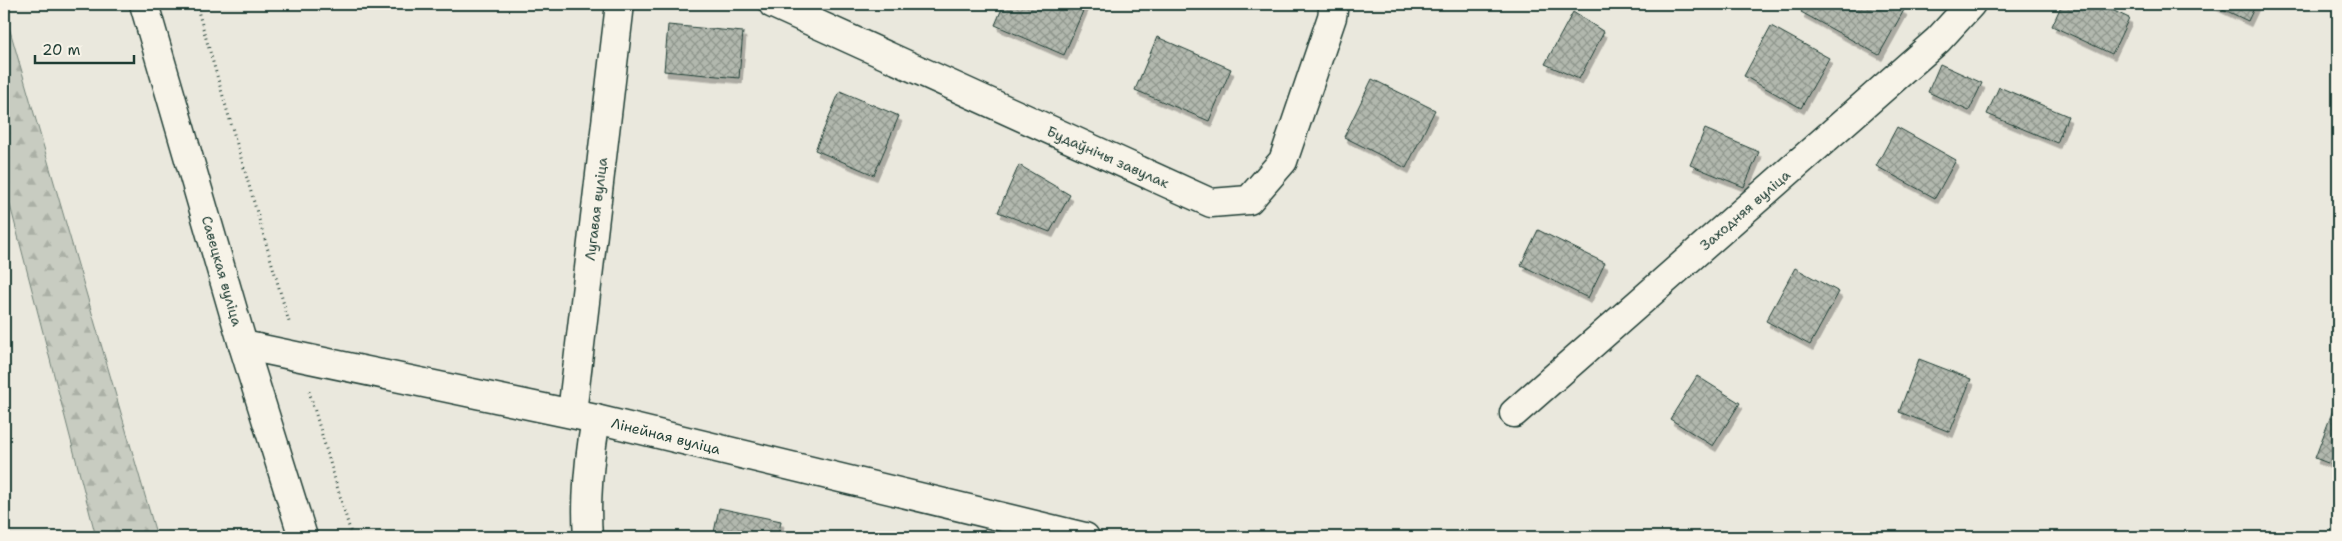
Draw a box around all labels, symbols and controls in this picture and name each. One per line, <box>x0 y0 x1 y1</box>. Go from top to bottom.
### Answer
scale bar <box>35 32 134 64</box>
text: 20 m <box>42 40 81 60</box>
street label: Будаўнічы завулак <box>1044 122 1172 192</box>
street label: Лугавая вуліца <box>581 156 611 262</box>
street label: Заходняя вуліца <box>1696 166 1794 254</box>
street label: Савецкая вуліца <box>198 214 246 328</box>
street label: Лінейная вуліца <box>610 414 723 458</box>

